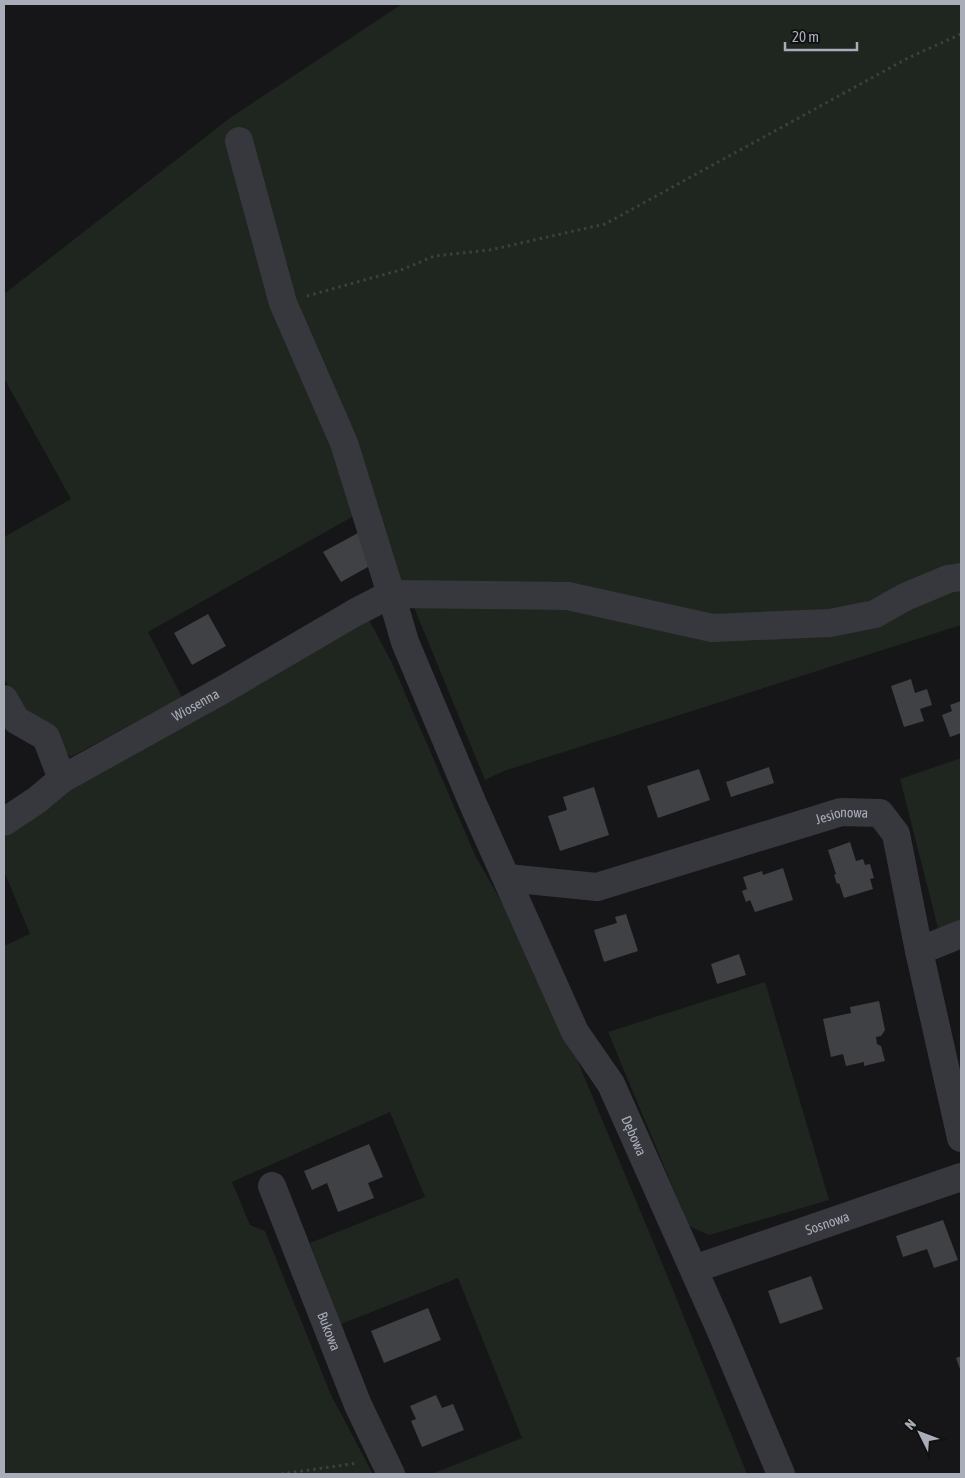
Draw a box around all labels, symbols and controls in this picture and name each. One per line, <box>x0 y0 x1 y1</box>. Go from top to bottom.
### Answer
scale bar <box>785 20 858 52</box>
text: 20 m <box>792 28 819 45</box>
street label: Wiosenna <box>169 685 222 724</box>
street label: Jesionowa <box>813 804 868 827</box>
street label: Dębowa <box>618 1113 650 1158</box>
street label: Sosnowa <box>803 1208 851 1238</box>
street label: Bukowa <box>314 1309 344 1353</box>
north arrow <box>895 1408 945 1458</box>
text: N <box>902 1416 919 1433</box>

